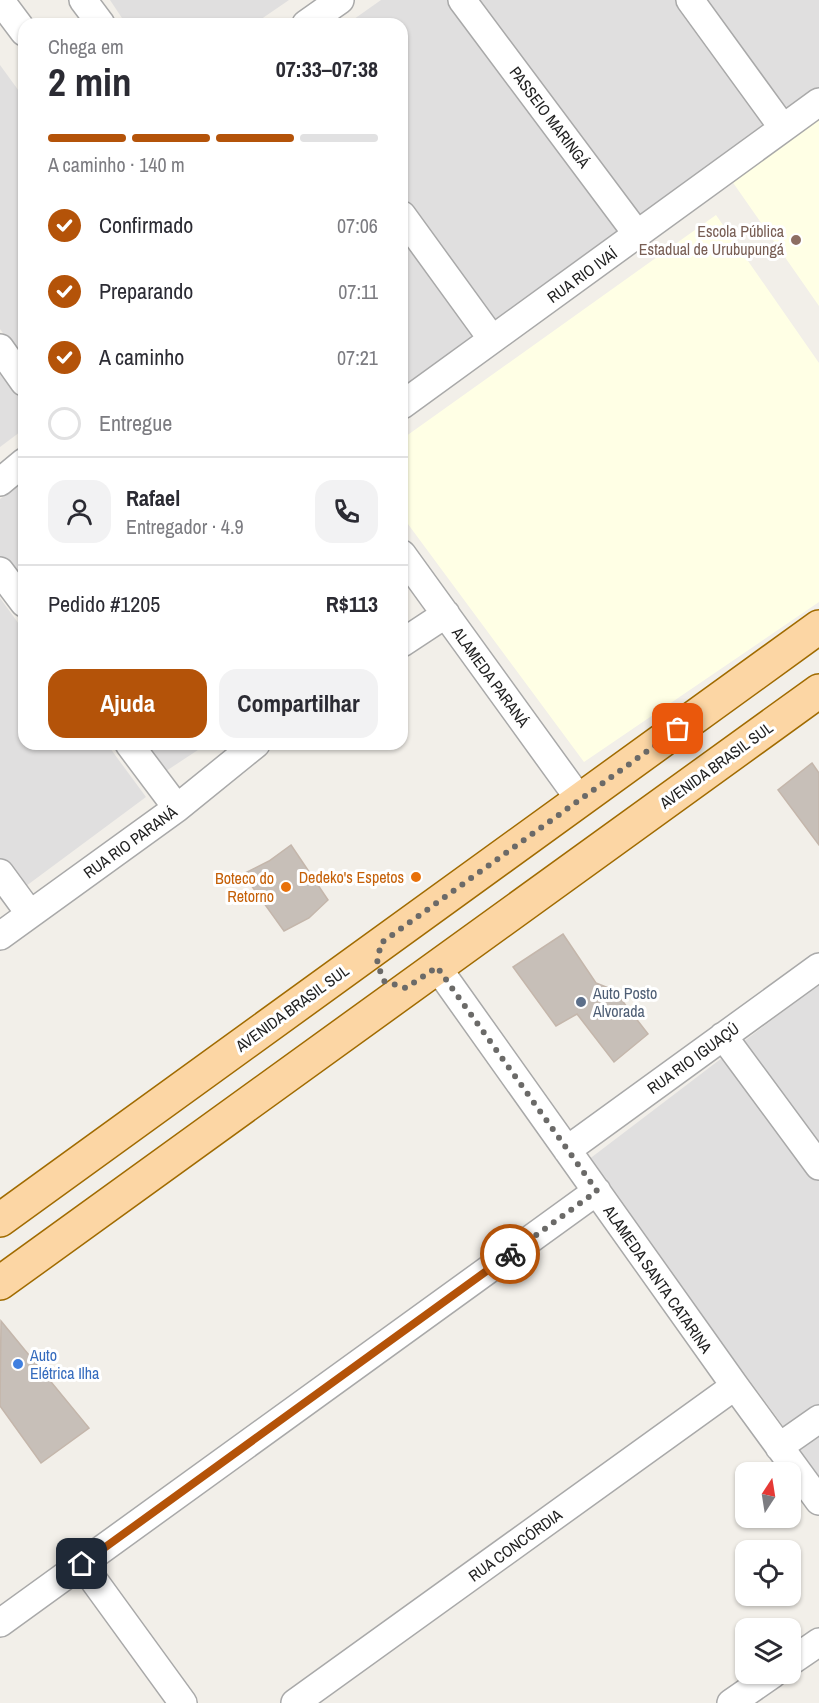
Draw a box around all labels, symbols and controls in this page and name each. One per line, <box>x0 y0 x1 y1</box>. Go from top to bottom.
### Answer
text: Chega em <box>48 33 124 60</box>
text: 07:33–07:38 <box>276 54 378 84</box>
text: 2 min <box>48 56 132 108</box>
street label: PASSEIO MARINGÁ <box>505 62 596 172</box>
text: A caminho · 140 m <box>48 151 185 178</box>
icon: check <box>48 209 81 242</box>
text: Confirmado <box>99 210 193 240</box>
text: 07:06 <box>337 212 378 239</box>
place label: Escola Pública Estadual de Urubupungá <box>639 220 785 260</box>
marker: Escola Pública Estadual de Urubupungá <box>789 233 803 247</box>
street label: RUA RIO IVAÍ <box>543 242 622 308</box>
icon: check <box>48 275 81 308</box>
text: Preparando <box>99 276 193 306</box>
text: 07:11 <box>338 278 378 305</box>
icon: check <box>48 341 81 374</box>
text: A caminho <box>99 342 184 372</box>
text: 07:21 <box>337 344 378 371</box>
text: Entregue <box>99 408 172 438</box>
button: person <box>48 480 111 543</box>
button: phone <box>315 480 378 543</box>
text: Rafael <box>126 483 180 513</box>
text: Entregador · 4.9 <box>126 513 244 540</box>
text: Pedido #1205 <box>48 589 160 619</box>
text: R$113 <box>326 589 378 619</box>
street label: ALAMEDA PARANÁ <box>447 622 535 732</box>
button: Ajuda <box>48 669 207 738</box>
button: Compartilhar <box>219 669 378 738</box>
pin <box>652 703 703 754</box>
icon: bag <box>661 712 694 745</box>
street label: AVENIDA BRASIL SUL <box>654 716 778 814</box>
street label: RUA RIO PARANÁ <box>79 800 181 883</box>
place label: Dedeko's Espetos <box>299 866 404 888</box>
place label: Boteco do Retorno <box>215 867 274 907</box>
marker: Dedeko's Espetos <box>409 870 423 884</box>
marker: Boteco do Retorno <box>279 880 293 894</box>
street label: AVENIDA BRASIL SUL <box>230 959 354 1057</box>
place label: Auto Posto Alvorada <box>592 982 657 1022</box>
marker: Auto Posto Alvorada <box>574 995 588 1009</box>
street label: RUA RIO IGUAÇÚ <box>643 1017 743 1099</box>
street label: ALAMEDA SANTA CATARINA <box>598 1200 718 1357</box>
courier <box>480 1224 540 1284</box>
icon: bike <box>494 1238 527 1271</box>
place label: Auto Elétrica Ilha <box>29 1344 100 1384</box>
marker: Auto Elétrica Ilha <box>11 1357 25 1371</box>
north arrow <box>735 1462 801 1528</box>
map controls <box>735 1462 801 1684</box>
street label: RUA CONCÓRDIA <box>464 1503 566 1586</box>
pin <box>56 1538 107 1589</box>
button: locate <box>735 1540 801 1606</box>
icon: home <box>65 1547 98 1580</box>
button: layers <box>735 1618 801 1684</box>

